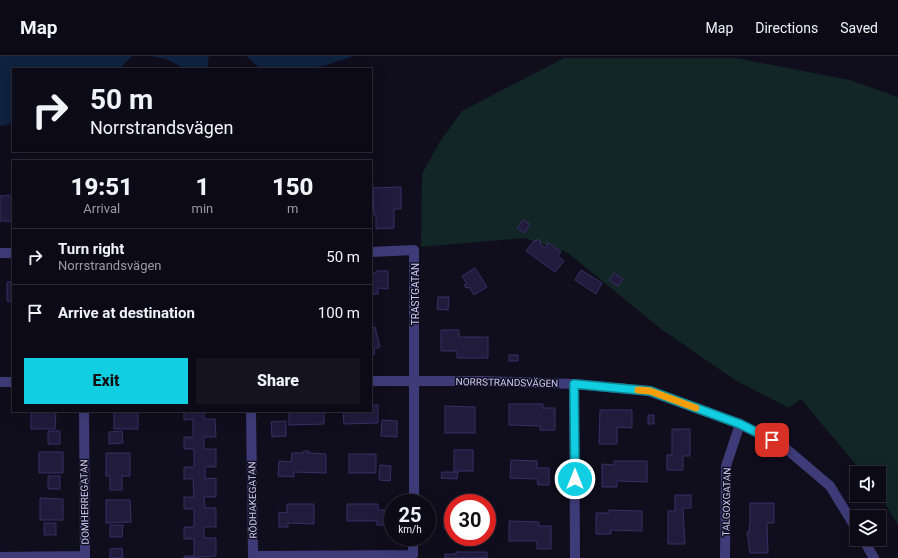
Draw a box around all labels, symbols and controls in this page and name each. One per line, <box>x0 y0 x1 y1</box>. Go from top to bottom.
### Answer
text: Map <box>20 16 58 39</box>
text: Map <box>706 20 733 36</box>
text: Directions <box>755 20 818 36</box>
text: Saved <box>840 20 878 36</box>
text: 50 m <box>90 83 153 116</box>
icon: right <box>24 84 76 136</box>
text: Norrstrandsvägen <box>90 117 233 138</box>
text: 19:51 <box>71 173 133 201</box>
text: 1 <box>195 173 209 201</box>
text: 150 <box>272 173 313 201</box>
text: Arrival <box>83 201 120 216</box>
text: min <box>192 201 213 216</box>
text: m <box>287 201 298 216</box>
text: Turn right <box>58 240 124 258</box>
icon: right <box>24 246 46 268</box>
text: 50 m <box>326 248 360 266</box>
text: Norrstrandsvägen <box>58 258 162 273</box>
street label: TRASTGATAN <box>410 263 421 325</box>
icon: arrive <box>24 302 46 324</box>
text: Arrive at destination <box>58 304 195 322</box>
text: 100 m <box>318 304 360 322</box>
button: Exit <box>24 358 188 404</box>
button: Share <box>196 358 360 404</box>
street label: NORRSTRANDSVÄGEN <box>456 375 558 389</box>
pin <box>755 423 789 457</box>
icon: arrive <box>761 429 783 451</box>
position arrow <box>554 458 596 500</box>
street label: DOMHERREGATAN <box>78 459 91 545</box>
street label: RÖDHAKEGATAN <box>245 461 259 539</box>
map controls <box>850 466 886 546</box>
button: sound <box>850 466 886 502</box>
street label: TALGOXGATAN <box>720 467 733 537</box>
speed limit sign: 30 <box>444 494 496 546</box>
text: 25 <box>399 503 421 527</box>
button: layers <box>850 510 886 546</box>
text: km/h <box>398 524 422 535</box>

